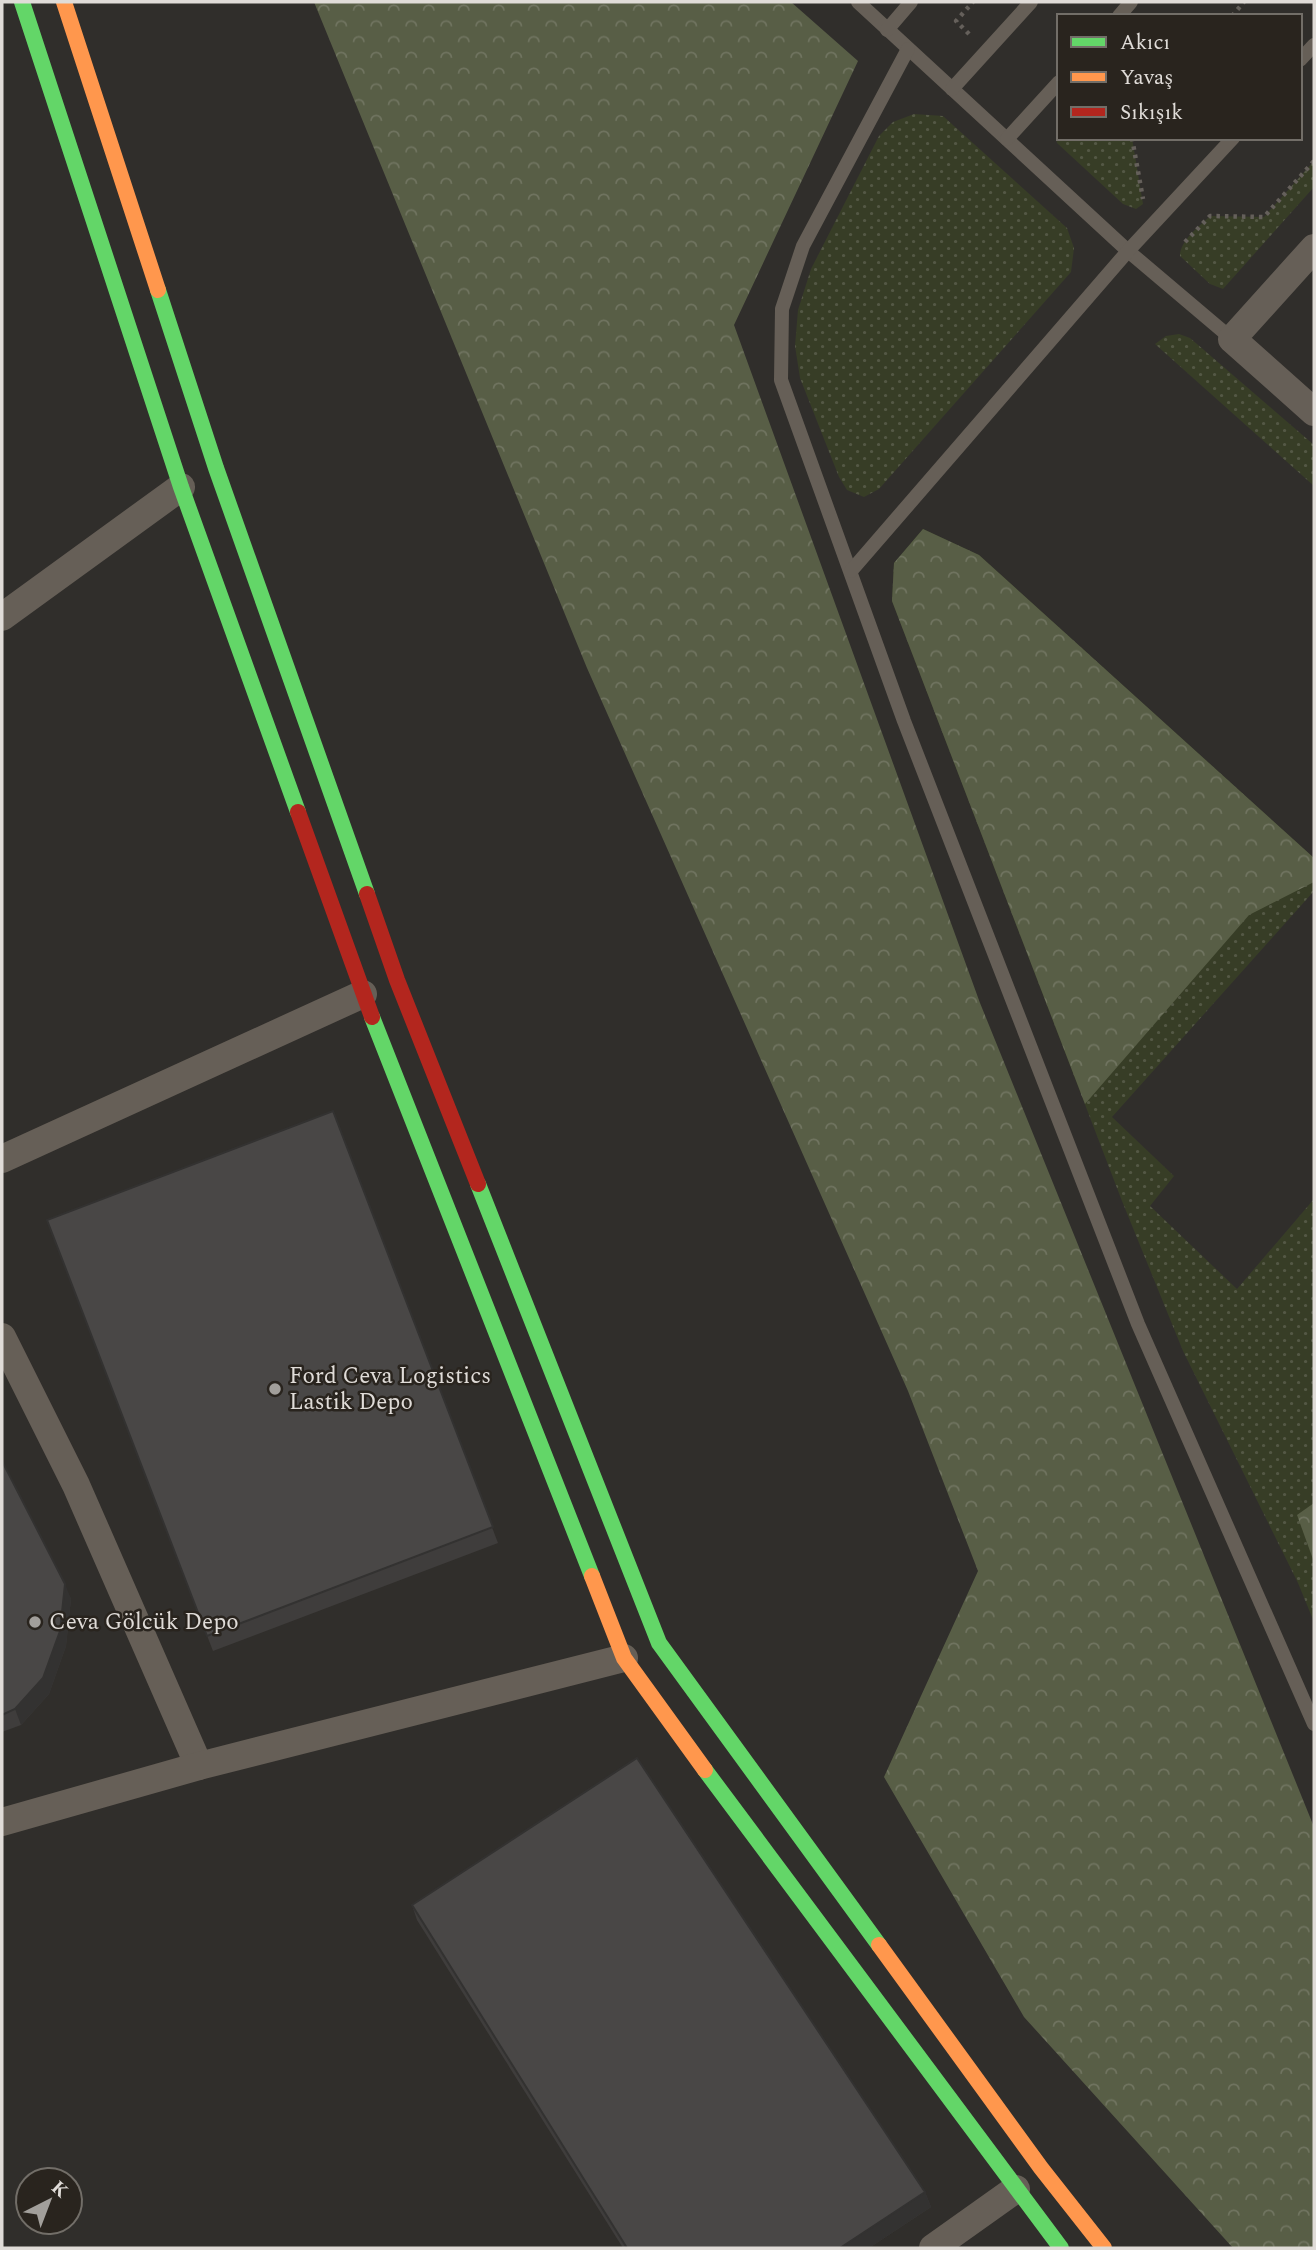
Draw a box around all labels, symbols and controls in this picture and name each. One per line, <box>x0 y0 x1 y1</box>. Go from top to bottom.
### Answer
legend <box>1057 14 1302 140</box>
text: Akıcı <box>1120 27 1170 59</box>
text: Yavaş <box>1120 62 1173 94</box>
text: Sıkışık <box>1120 97 1183 129</box>
place label: Ford Ceva Logistics Lastik Depo <box>289 1359 491 1420</box>
marker: Ford Ceva Logistics Lastik Depo <box>267 1381 283 1397</box>
place label: Ceva Gölcük Depo <box>49 1605 239 1640</box>
marker: Ceva Gölcük Depo <box>27 1614 43 1630</box>
north arrow <box>14 2166 84 2236</box>
text: K <box>44 2174 75 2205</box>

